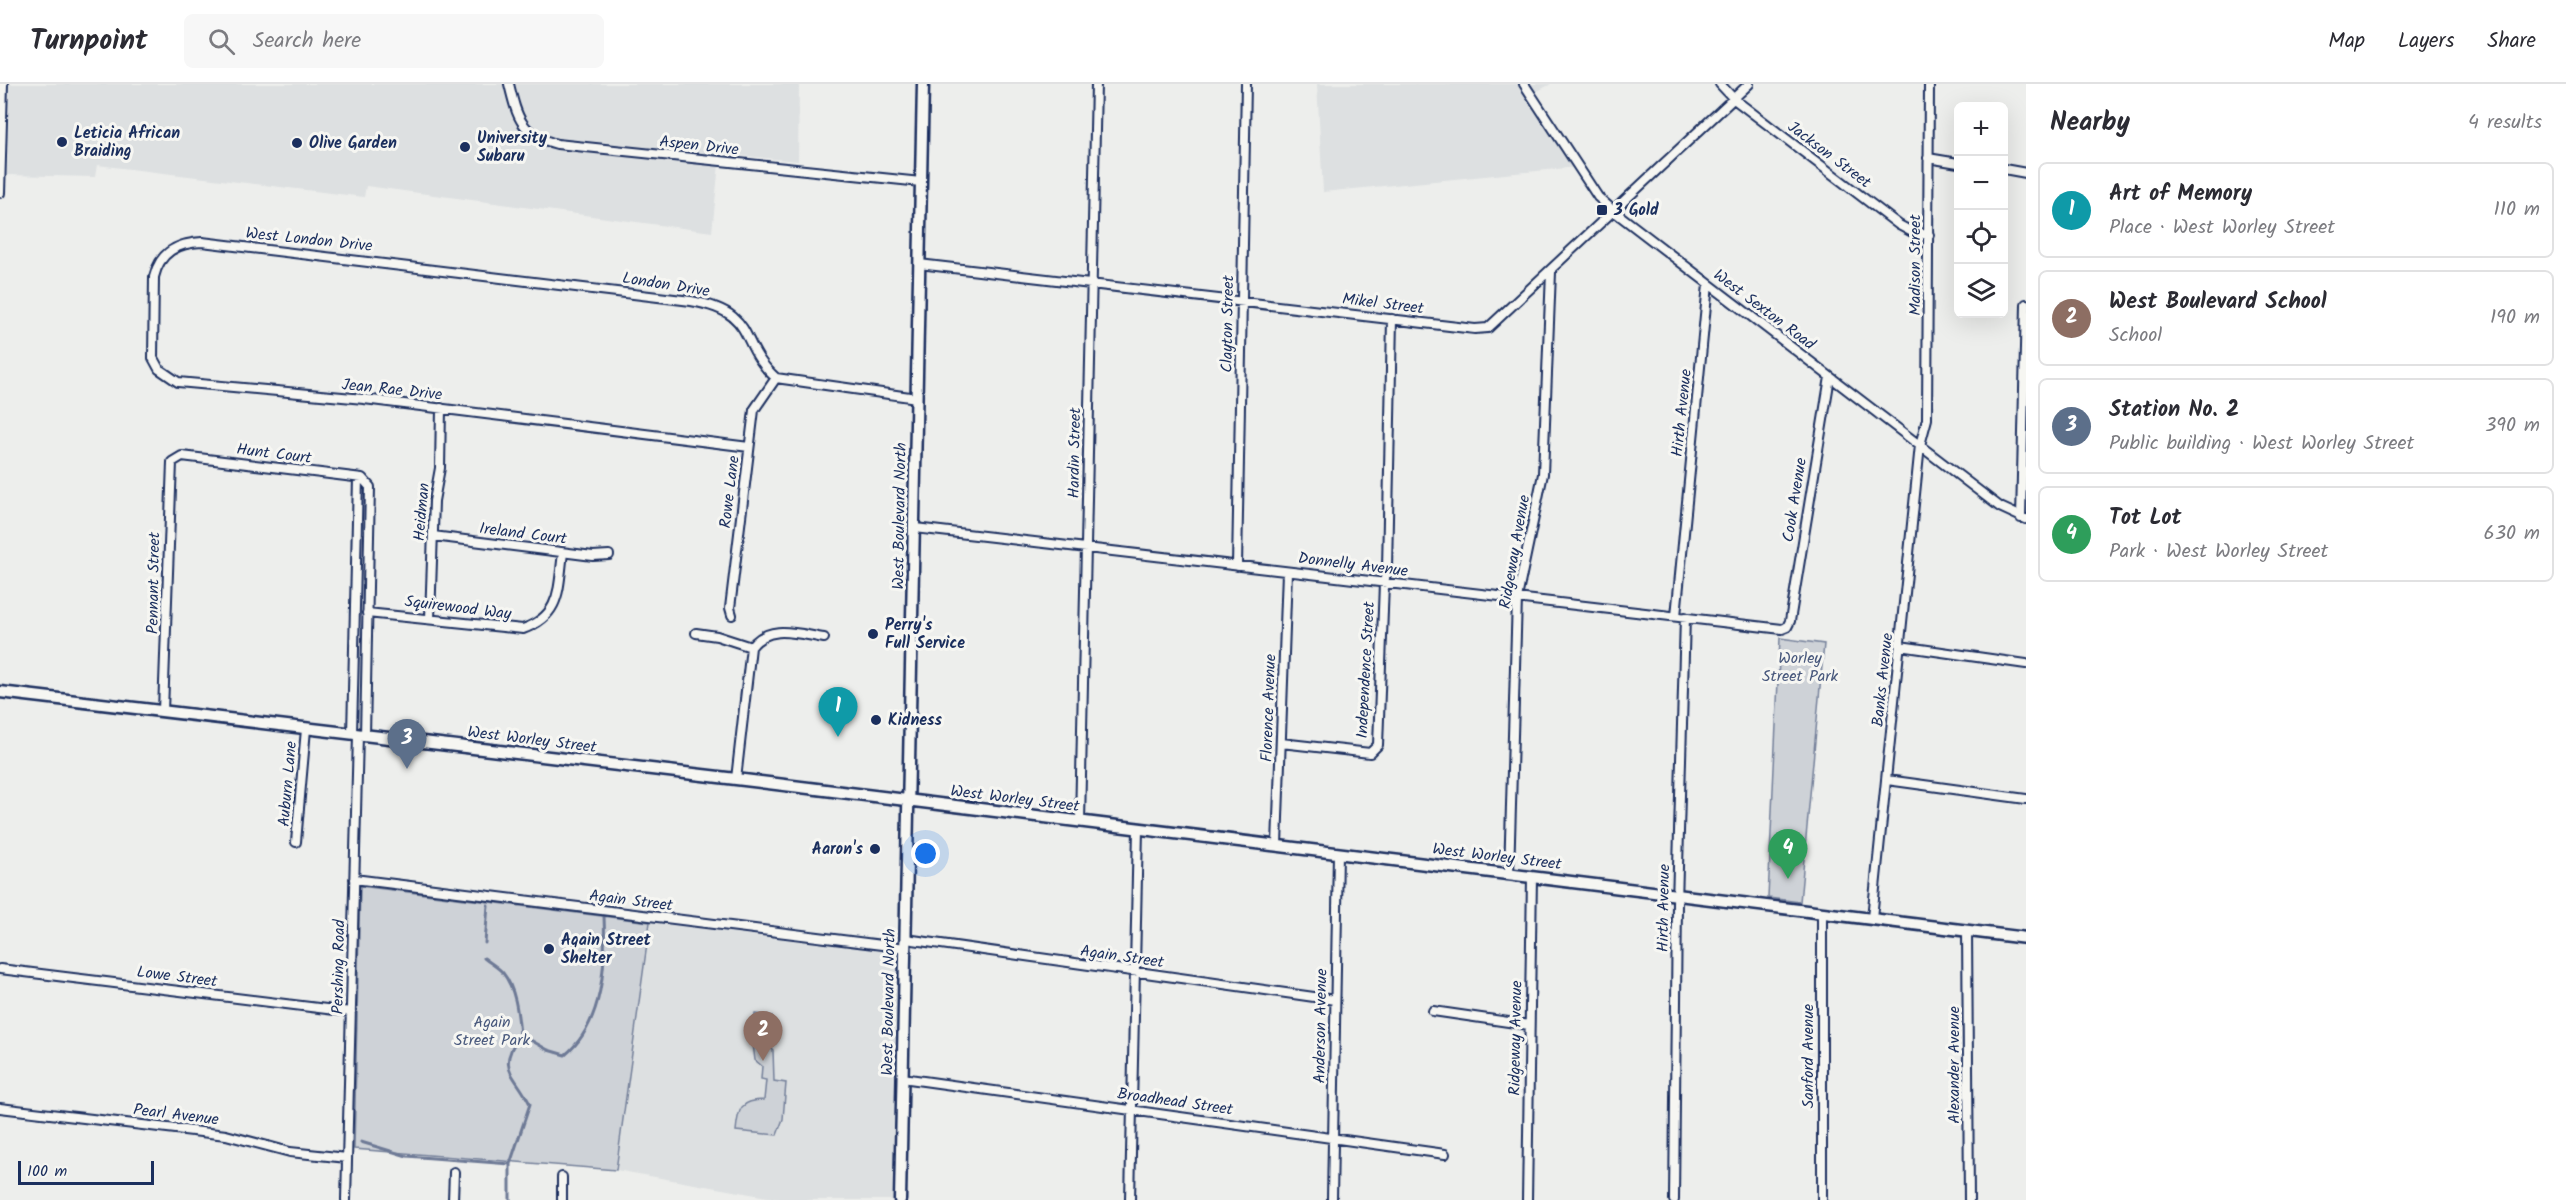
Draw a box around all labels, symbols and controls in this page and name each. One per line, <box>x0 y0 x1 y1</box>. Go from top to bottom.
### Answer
search box <box>184 14 604 68</box>
text: Turnpoint <box>30 19 148 64</box>
text: Search here <box>253 24 361 59</box>
icon: search <box>205 25 238 58</box>
text: Map <box>2328 25 2365 58</box>
text: Layers <box>2398 25 2454 58</box>
text: Share <box>2487 25 2536 58</box>
map controls <box>1954 102 2008 318</box>
button: + <box>1954 102 2008 156</box>
text: Nearby <box>2050 102 2130 144</box>
text: 4 results <box>2468 107 2542 139</box>
street label: Jackson Street <box>1782 115 1877 195</box>
place label: Leticia African Braiding <box>74 121 180 164</box>
place label: University Subaru <box>477 126 548 169</box>
street label: Aspen Drive <box>658 129 740 163</box>
place label: Olive Garden <box>309 131 397 156</box>
marker: Leticia African Braiding <box>55 135 69 149</box>
marker: Olive Garden <box>290 136 304 150</box>
marker: University Subaru <box>458 140 472 154</box>
button: − <box>1954 156 2008 210</box>
text: Art of Memory <box>2109 177 2252 212</box>
text: 1 <box>2068 194 2075 226</box>
text: 110 m <box>2494 194 2540 226</box>
place label: 3 Gold <box>1613 198 1659 223</box>
marker: 3 Gold <box>1595 203 1609 217</box>
button: locate <box>1954 210 2008 264</box>
text: Place · West Worley Street <box>2109 212 2335 244</box>
street label: Madison Street <box>1903 213 1928 316</box>
street label: West London Drive <box>244 221 374 259</box>
street label: West Sexton Road <box>1708 263 1821 357</box>
button: layers <box>1954 264 2008 318</box>
street label: London Drive <box>621 266 711 304</box>
street label: Clayton Street <box>1215 274 1241 373</box>
text: West Boulevard School <box>2109 285 2327 320</box>
street label: Mikel Street <box>1341 287 1426 322</box>
text: 2 <box>2066 302 2077 334</box>
text: 190 m <box>2490 302 2540 334</box>
text: School <box>2109 320 2162 352</box>
street label: Hirth Avenue <box>1665 368 1699 458</box>
street label: Jean Rae Drive <box>340 372 444 408</box>
text: Station No. 2 <box>2109 393 2239 428</box>
street label: Hardin Street <box>1062 407 1088 499</box>
text: 3 <box>2066 410 2077 442</box>
text: 390 m <box>2485 410 2540 442</box>
text: Public building · West Worley Street <box>2109 428 2414 460</box>
street label: Hunt Court <box>235 437 314 471</box>
street label: West Boulevard North <box>886 442 914 590</box>
street label: Rowe Lane <box>713 454 747 530</box>
street label: Cook Avenue <box>1776 456 1814 544</box>
street label: Heidman <box>407 482 437 542</box>
street label: Ridgeway Avenue <box>1493 493 1537 611</box>
text: Tot Lot <box>2109 501 2181 536</box>
street label: Ireland Court <box>478 516 569 552</box>
text: 4 <box>2066 518 2077 550</box>
text: 630 m <box>2484 518 2540 550</box>
street label: Pennant Street <box>141 531 167 634</box>
text: Park · West Worley Street <box>2109 536 2328 568</box>
street label: Donnelly Avenue <box>1297 546 1409 584</box>
street label: Squirewood Way <box>403 589 513 627</box>
street label: Independence Street <box>1350 600 1382 739</box>
place label: Perry's Full Service <box>885 613 965 656</box>
marker: Perry's Full Service <box>866 627 880 641</box>
street label: Banks Avenue <box>1866 632 1900 728</box>
park label: Worley Street Park <box>1762 646 1838 689</box>
street label: Florence Avenue <box>1255 653 1283 763</box>
pin: 1 <box>818 688 858 737</box>
place label: Kidness <box>888 708 943 733</box>
marker: Kidness <box>869 713 883 727</box>
pin: 3 <box>388 720 426 769</box>
street label: West Worley Street <box>466 720 599 760</box>
street label: Auburn Lane <box>272 740 304 828</box>
street label: West Worley Street <box>949 779 1082 819</box>
pin: 4 <box>1768 830 1808 879</box>
place label: Aaron's <box>812 837 864 862</box>
street label: West Worley Street <box>1431 837 1564 877</box>
your location <box>911 839 940 868</box>
marker: Aaron's <box>868 842 882 856</box>
street label: Hirth Avenue <box>1651 864 1677 952</box>
street label: Again Street <box>588 883 675 919</box>
street label: Pershing Road <box>326 918 352 1015</box>
place label: Again Street Shelter <box>561 928 652 971</box>
street label: West Boulevard North <box>875 928 903 1076</box>
street label: Again Street <box>1079 939 1166 975</box>
marker: Again Street Shelter <box>542 942 556 956</box>
street label: Lowe Street <box>135 960 219 994</box>
street label: Anderson Avenue <box>1307 968 1335 1084</box>
street label: Ridgeway Avenue <box>1502 980 1530 1096</box>
street label: Sanford Avenue <box>1796 1004 1821 1108</box>
street label: Alexander Avenue <box>1942 1006 1967 1124</box>
park label: Again Street Park <box>454 1010 530 1053</box>
pin: 2 <box>744 1012 783 1061</box>
street label: Broadhead Street <box>1116 1082 1235 1123</box>
street label: Pearl Avenue <box>132 1097 220 1133</box>
scale bar <box>18 1158 154 1186</box>
text: 100 m <box>27 1159 67 1184</box>

